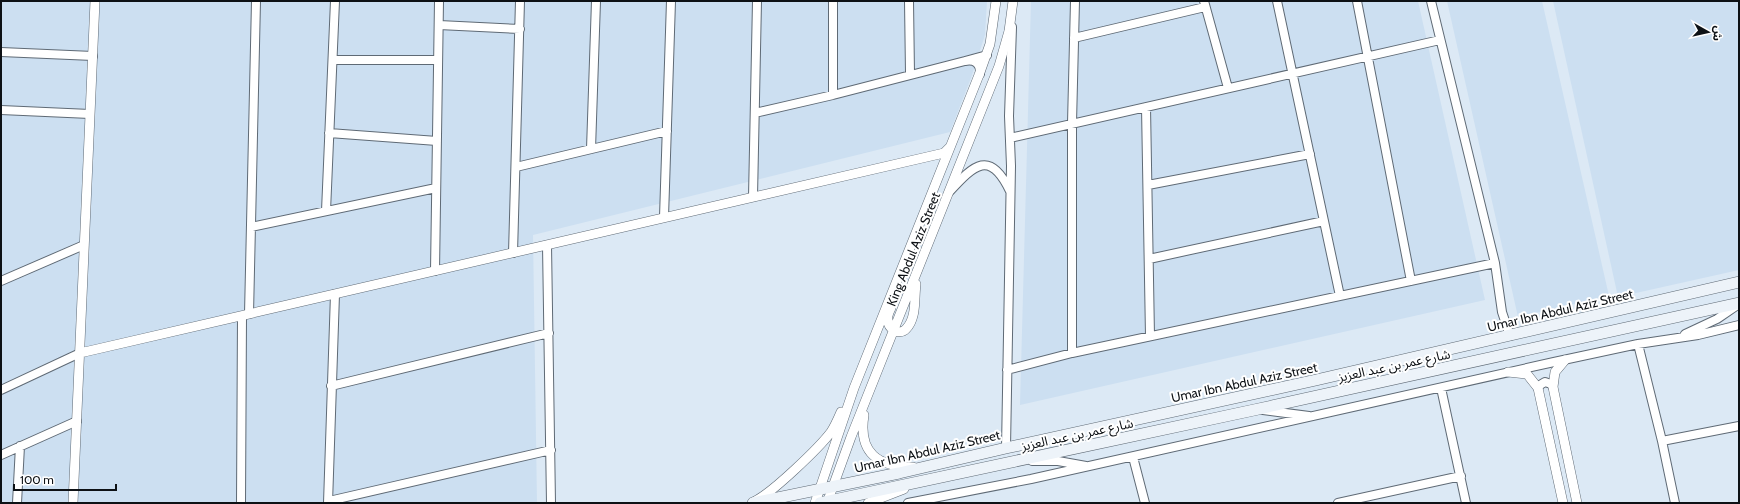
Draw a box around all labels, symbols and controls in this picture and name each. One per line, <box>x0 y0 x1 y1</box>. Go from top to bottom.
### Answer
north arrow <box>1688 12 1728 52</box>
text: ش <box>1710 25 1726 42</box>
street label: King Abdul Aziz Street <box>883 189 943 308</box>
street label: Umar Ibn Abdul Aziz Street <box>1486 285 1635 335</box>
street label: شارع عمر بن عبد العزيز <box>1336 345 1452 388</box>
street label: Umar Ibn Abdul Aziz Street <box>1169 359 1319 405</box>
street label: شارع عمر بن عبد العزيز <box>1019 414 1135 457</box>
street label: Umar Ibn Abdul Aziz Street <box>853 426 1002 476</box>
scale bar <box>14 466 116 492</box>
text: 100 m <box>20 472 54 487</box>

